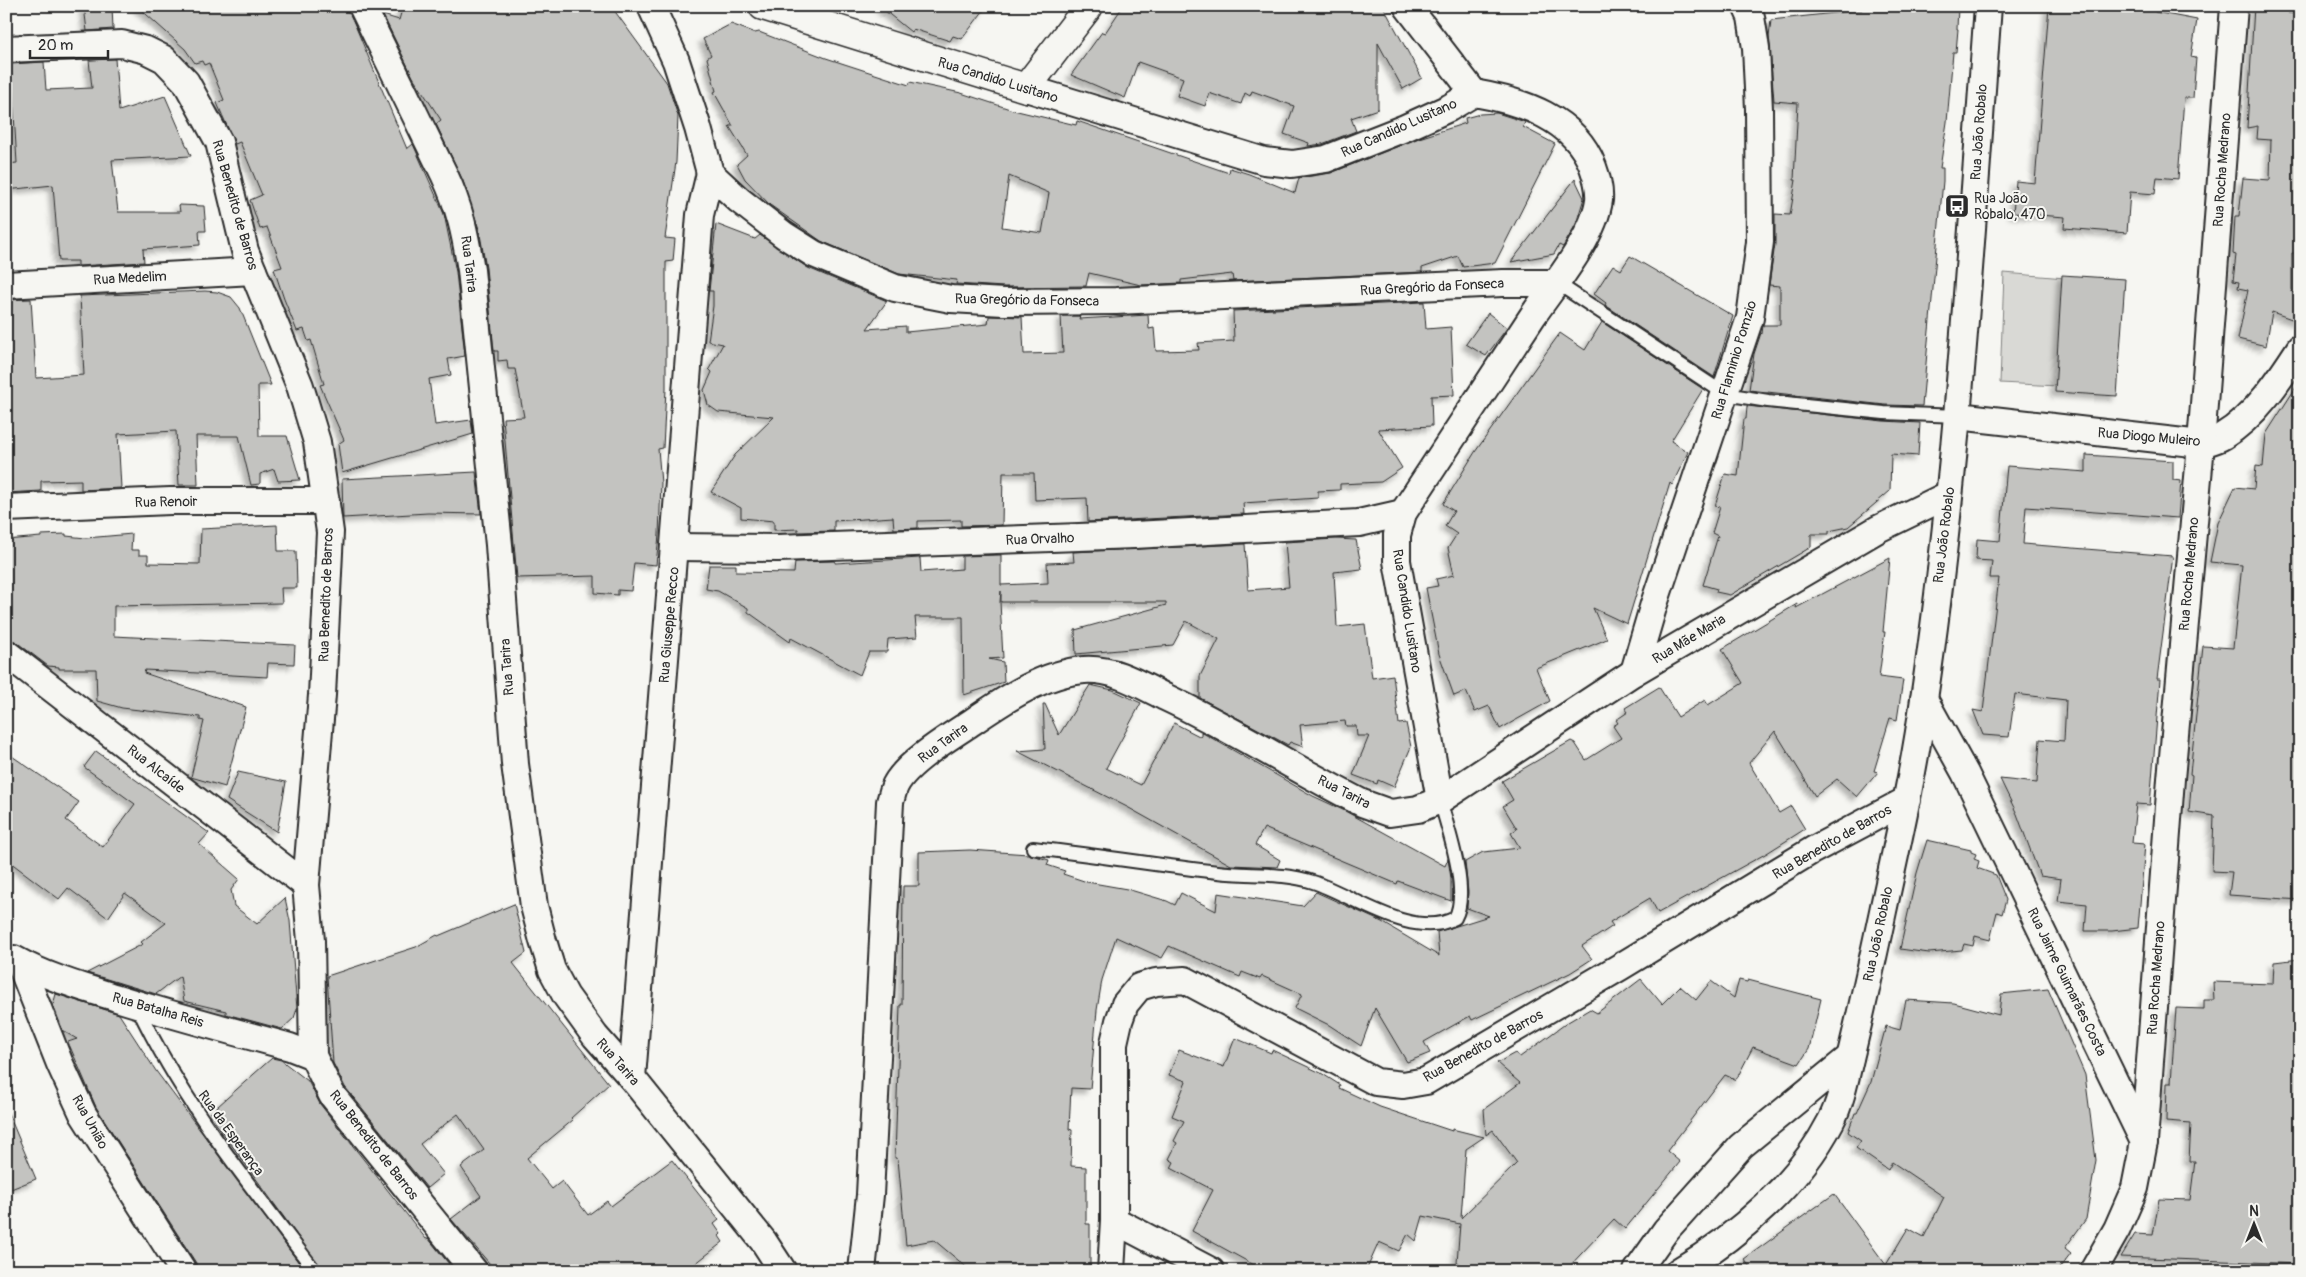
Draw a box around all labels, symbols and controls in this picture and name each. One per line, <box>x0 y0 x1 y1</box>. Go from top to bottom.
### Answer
scale bar <box>30 28 108 60</box>
text: 20 m <box>38 36 73 55</box>
street label: Rua Candido Lusitano <box>936 54 1061 107</box>
street label: Rua João Robalo <box>1967 83 1991 181</box>
street label: Rua Candido Lusitano <box>1338 95 1460 161</box>
street label: Rua Rocha Medrano <box>2210 112 2234 228</box>
street label: Rua Benedito de Barros <box>208 138 262 273</box>
place label: Rua João Robalo, 470 <box>1974 190 2046 223</box>
bus stop icon: Rua João Robalo, 470 <box>1944 193 1970 219</box>
street label: Rua Tarira <box>457 235 481 293</box>
street label: Rua Medelim <box>93 268 167 288</box>
street label: Rua Gregório da Fonseca <box>1360 275 1504 299</box>
street label: Rua Gregório da Fonseca <box>955 290 1099 310</box>
street label: Rua Flaminio Pomzio <box>1708 298 1760 421</box>
street label: Rua Diogo Muleiro <box>2097 424 2202 450</box>
street label: Rua João Robalo <box>1930 486 1958 584</box>
street label: Rua Renoir <box>135 493 197 511</box>
street label: Rua Rocha Medrano <box>2176 516 2202 632</box>
street label: Rua Benedito de Barros <box>315 527 337 662</box>
street label: Rua Orvalho <box>1005 529 1075 549</box>
street label: Rua Candido Lusitano <box>1389 548 1425 675</box>
street label: Rua Giuseppe Recco <box>655 566 683 684</box>
street label: Rua Mãe Maria <box>1649 610 1729 668</box>
street label: Rua Tarira <box>497 638 517 696</box>
street label: Rua Tarira <box>915 719 971 767</box>
street label: Rua Alcaíde <box>124 741 188 797</box>
street label: Rua Tarira <box>1315 771 1373 813</box>
street label: Rua Benedito de Barros <box>1770 801 1895 883</box>
street label: Rua João Robalo <box>1860 885 1896 983</box>
street label: Rua Jaime Guimarães Costa <box>2024 905 2110 1059</box>
street label: Rua Rocha Medrano <box>2144 920 2168 1036</box>
street label: Rua Batalha Reis <box>110 989 206 1031</box>
street label: Rua Benedito de Barros <box>1420 1006 1547 1086</box>
street label: Rua Tarira <box>593 1035 643 1089</box>
street label: Rua da Esperança <box>194 1087 268 1179</box>
street label: Rua Benedito de Barros <box>326 1087 423 1204</box>
street label: Rua União <box>68 1092 112 1152</box>
north arrow <box>2228 1200 2278 1250</box>
text: N <box>2249 1203 2259 1220</box>

